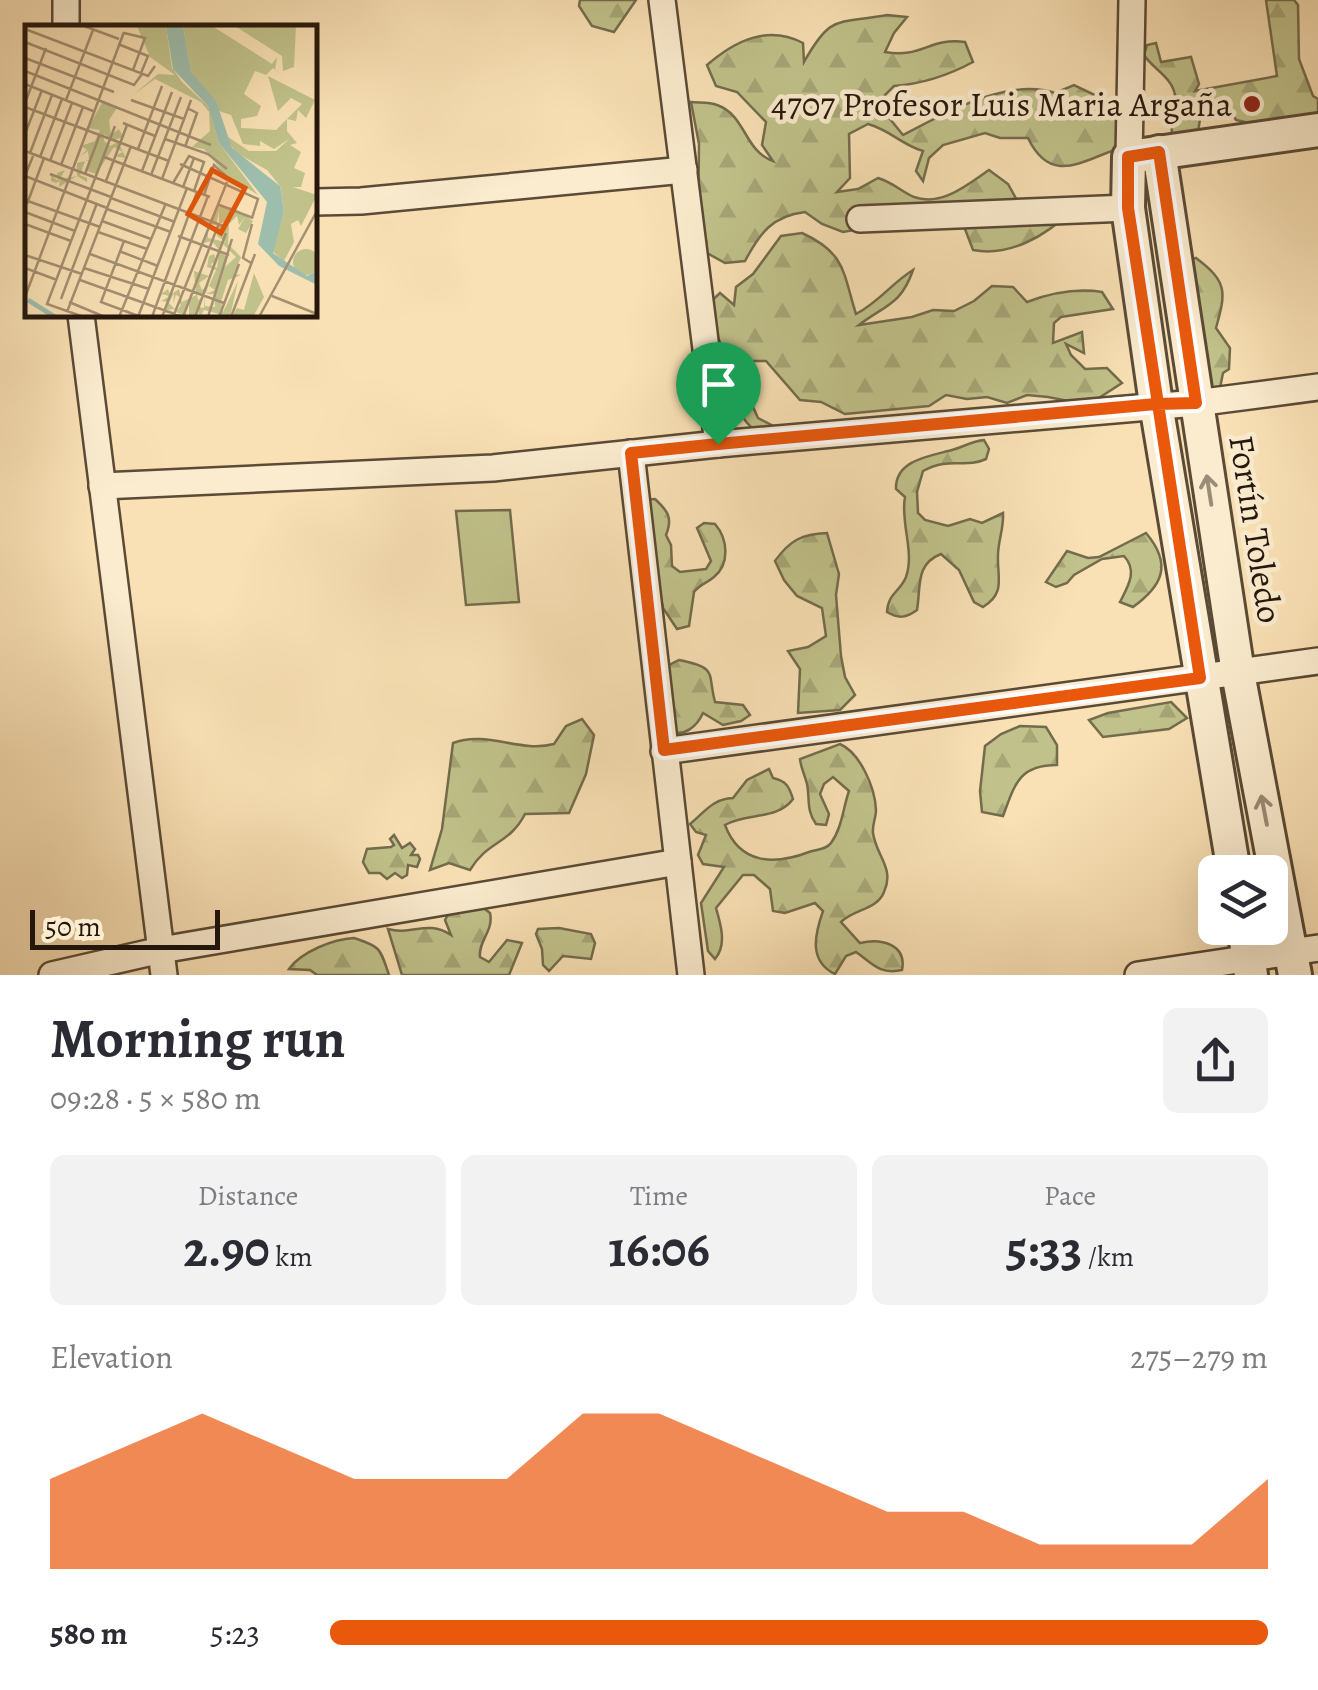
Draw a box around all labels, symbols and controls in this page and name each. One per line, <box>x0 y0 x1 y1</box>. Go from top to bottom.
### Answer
inset map <box>25 25 318 318</box>
place label: 4707 Profesor Luis Maria Argaña <box>771 80 1233 128</box>
marker: 4707 Profesor Luis Maria Argaña <box>1241 93 1263 115</box>
pin <box>676 342 761 445</box>
icon: arrive <box>691 357 746 412</box>
street label: Fortín Toledo <box>1217 432 1295 626</box>
one-way arrow <box>1200 474 1218 507</box>
one-way arrow <box>1254 795 1273 827</box>
map controls <box>1198 855 1288 945</box>
button: layers <box>1198 855 1288 945</box>
scale bar <box>30 905 220 950</box>
text: 50 m <box>45 908 101 946</box>
text: Morning run <box>50 1001 345 1076</box>
button: share <box>1163 1008 1268 1113</box>
text: 09:28 · 5 × 580 m <box>50 1076 261 1120</box>
text: Distance <box>198 1177 298 1215</box>
text: Time <box>630 1177 688 1215</box>
text: Pace <box>1044 1177 1096 1215</box>
text: 2.90 <box>184 1215 270 1283</box>
text: 16:06 <box>608 1215 710 1283</box>
text: 5:33 <box>1006 1215 1082 1283</box>
text: km <box>270 1238 312 1276</box>
text: /km <box>1082 1238 1134 1276</box>
text: Elevation <box>50 1335 173 1379</box>
text: 275–279 m <box>1130 1335 1268 1379</box>
text: 580 m <box>50 1611 128 1655</box>
text: 5:23 <box>210 1611 260 1655</box>

